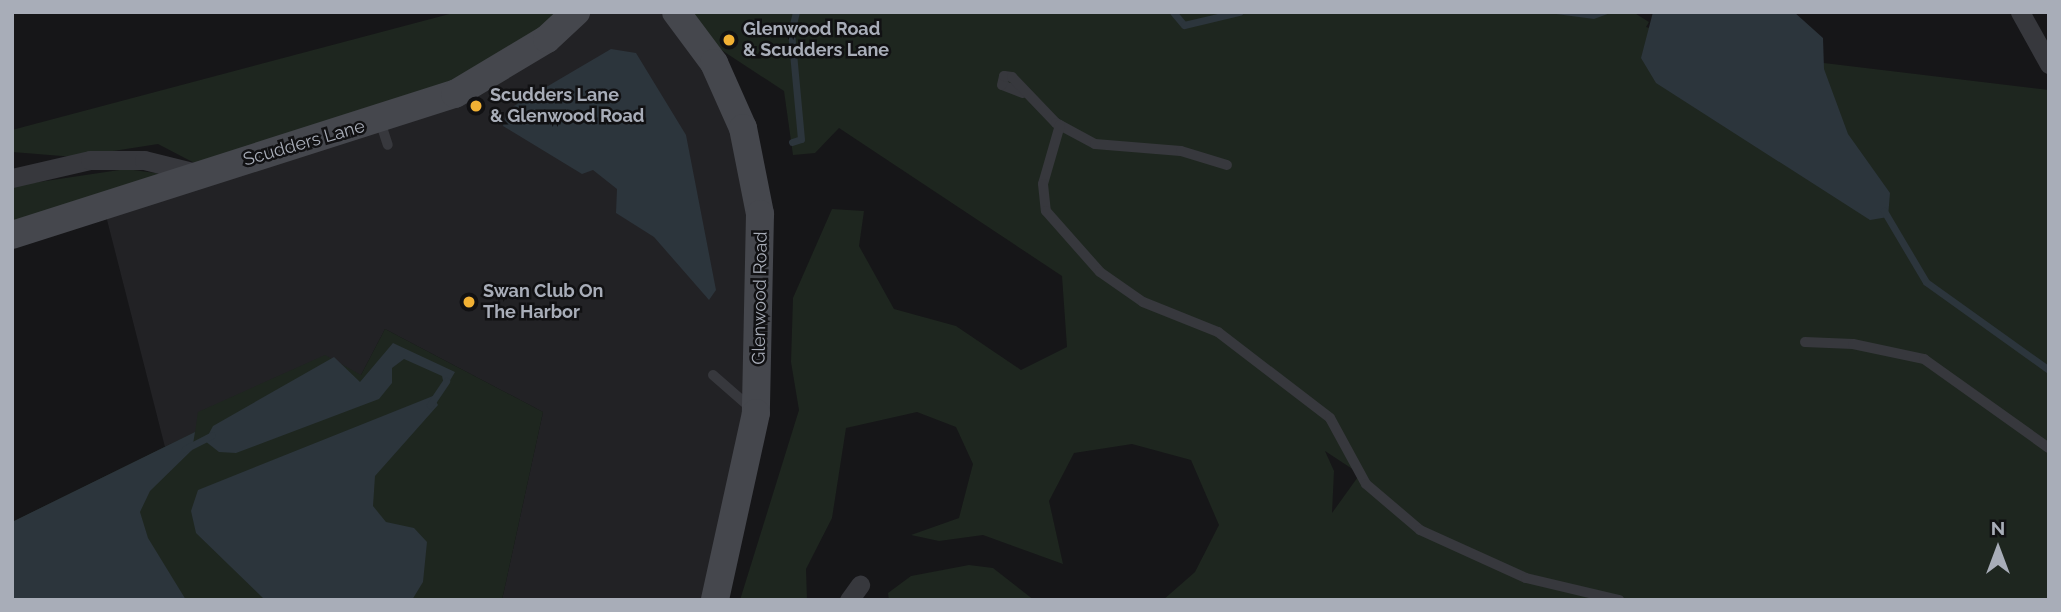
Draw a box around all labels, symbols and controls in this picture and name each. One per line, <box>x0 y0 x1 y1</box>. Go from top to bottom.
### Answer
place label: Glenwood Road & Scudders Lane <box>743 19 889 61</box>
marker: Glenwood Road & Scudders Lane <box>721 32 737 48</box>
place label: Scudders Lane & Glenwood Road <box>490 85 644 128</box>
marker: Scudders Lane & Glenwood Road <box>468 98 484 114</box>
street label: Scudders Lane <box>241 115 367 171</box>
street label: Glenwood Road <box>748 231 772 365</box>
place label: Swan Club On The Harbor <box>483 281 603 324</box>
marker: Swan Club On The Harbor <box>461 294 477 310</box>
north arrow <box>1963 514 2033 584</box>
text: N <box>1991 517 2005 539</box>

